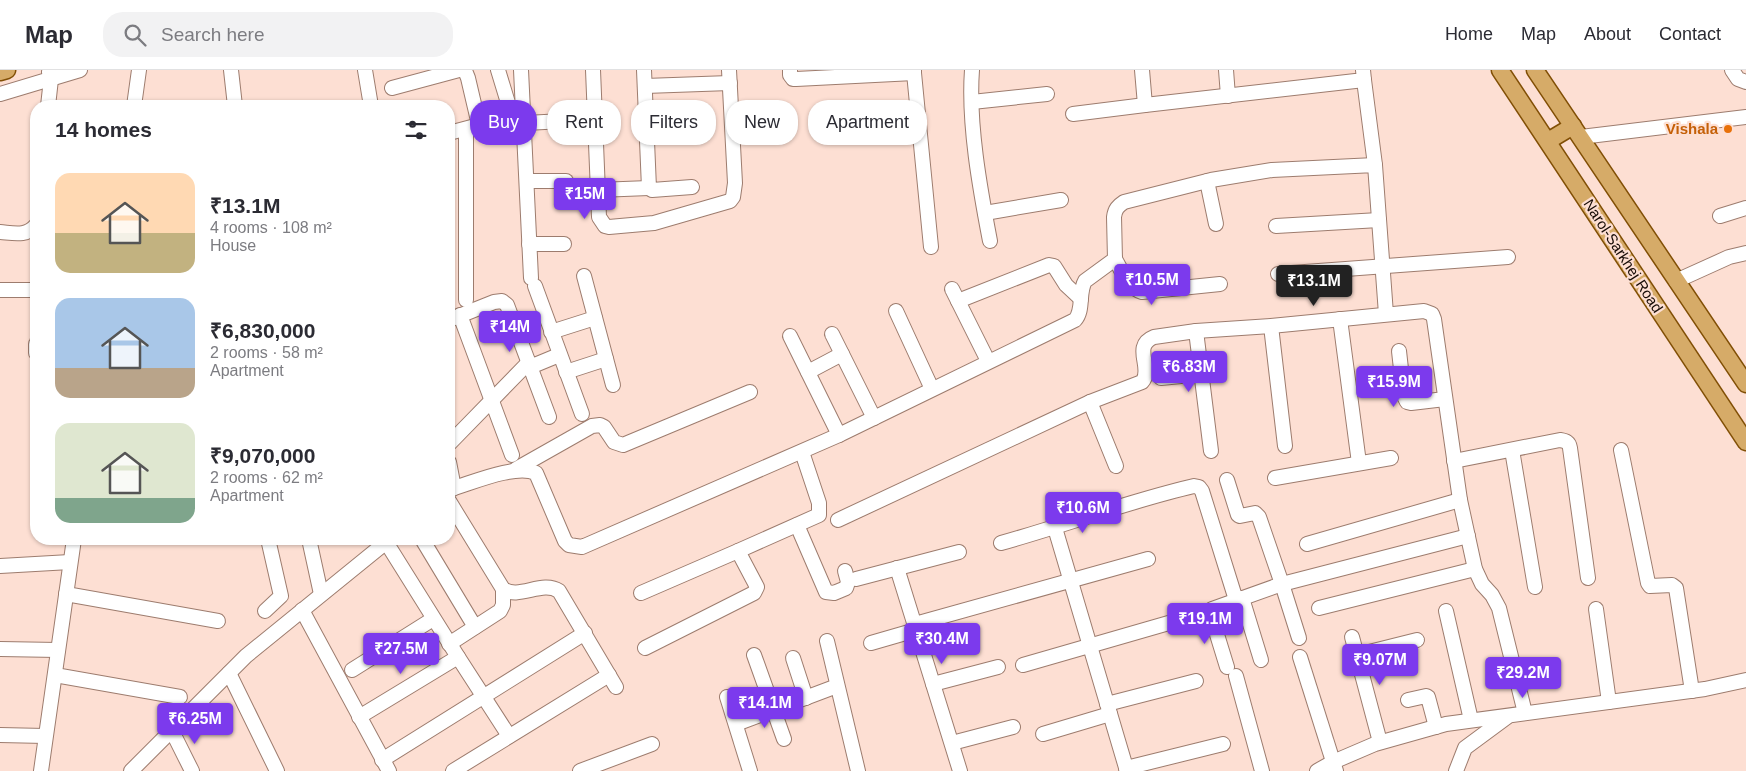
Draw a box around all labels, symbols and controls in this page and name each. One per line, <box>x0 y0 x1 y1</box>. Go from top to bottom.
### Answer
search box <box>103 12 453 57</box>
text: Map <box>25 21 73 48</box>
icon: search <box>121 21 149 49</box>
text: Search here <box>161 24 265 45</box>
text: Home <box>1445 24 1493 44</box>
text: Map <box>1521 24 1556 44</box>
text: About <box>1584 24 1631 44</box>
text: Contact <box>1659 24 1721 44</box>
chip: Buy <box>470 100 537 145</box>
chip: Rent <box>547 100 621 145</box>
chip: Filters <box>631 100 716 145</box>
chip: New <box>726 100 798 145</box>
chip: Apartment <box>808 100 927 145</box>
icon: filters <box>402 116 430 144</box>
text: 14 homes <box>55 118 152 141</box>
place label: Vishala <box>1666 120 1719 137</box>
marker: Vishala <box>1722 123 1734 135</box>
pin: ₹15M <box>555 178 615 220</box>
text: ₹15M <box>565 185 605 202</box>
icon: home <box>95 193 155 253</box>
text: ₹13.1M <box>210 194 280 217</box>
street label: Narol-Sarkhej Road <box>1580 196 1666 316</box>
text: 4 rooms · 108 m² <box>210 219 332 236</box>
text: House <box>210 237 256 254</box>
pin: ₹10.5M <box>1111 264 1193 306</box>
pin: ₹13.1M <box>1273 264 1355 307</box>
text: ₹10.5M <box>1125 271 1179 288</box>
text: ₹13.1M <box>1287 272 1341 289</box>
pin: ₹14M <box>480 310 540 353</box>
icon: home <box>95 318 155 378</box>
text: ₹14M <box>490 318 530 335</box>
text: ₹6,830,000 <box>210 319 315 342</box>
text: 2 rooms · 58 m² <box>210 344 323 361</box>
pin: ₹6.83M <box>1148 350 1230 393</box>
text: ₹6.83M <box>1162 358 1216 375</box>
text: Apartment <box>210 362 284 379</box>
pin: ₹15.9M <box>1353 366 1435 408</box>
text: ₹15.9M <box>1367 373 1421 390</box>
icon: home <box>95 443 155 503</box>
text: ₹9,070,000 <box>210 444 315 467</box>
text: 2 rooms · 62 m² <box>210 469 323 486</box>
text: Apartment <box>210 487 284 504</box>
pin: ₹10.6M <box>1042 492 1124 534</box>
text: ₹10.6M <box>1056 499 1110 516</box>
pin: ₹19.1M <box>1164 602 1246 645</box>
text: ₹19.1M <box>1178 610 1232 627</box>
pin: ₹30.4M <box>901 622 983 665</box>
text: ₹30.4M <box>915 630 969 647</box>
pin: ₹27.5M <box>360 632 442 675</box>
text: ₹27.5M <box>374 640 428 657</box>
pin: ₹9.07M <box>1339 644 1421 686</box>
text: ₹9.07M <box>1353 651 1407 668</box>
pin: ₹29.2M <box>1482 656 1564 699</box>
text: ₹29.2M <box>1496 664 1550 681</box>
pin: ₹14.1M <box>724 686 806 729</box>
text: ₹14.1M <box>738 694 792 711</box>
pin: ₹6.25M <box>154 702 236 745</box>
text: ₹6.25M <box>168 710 222 727</box>

